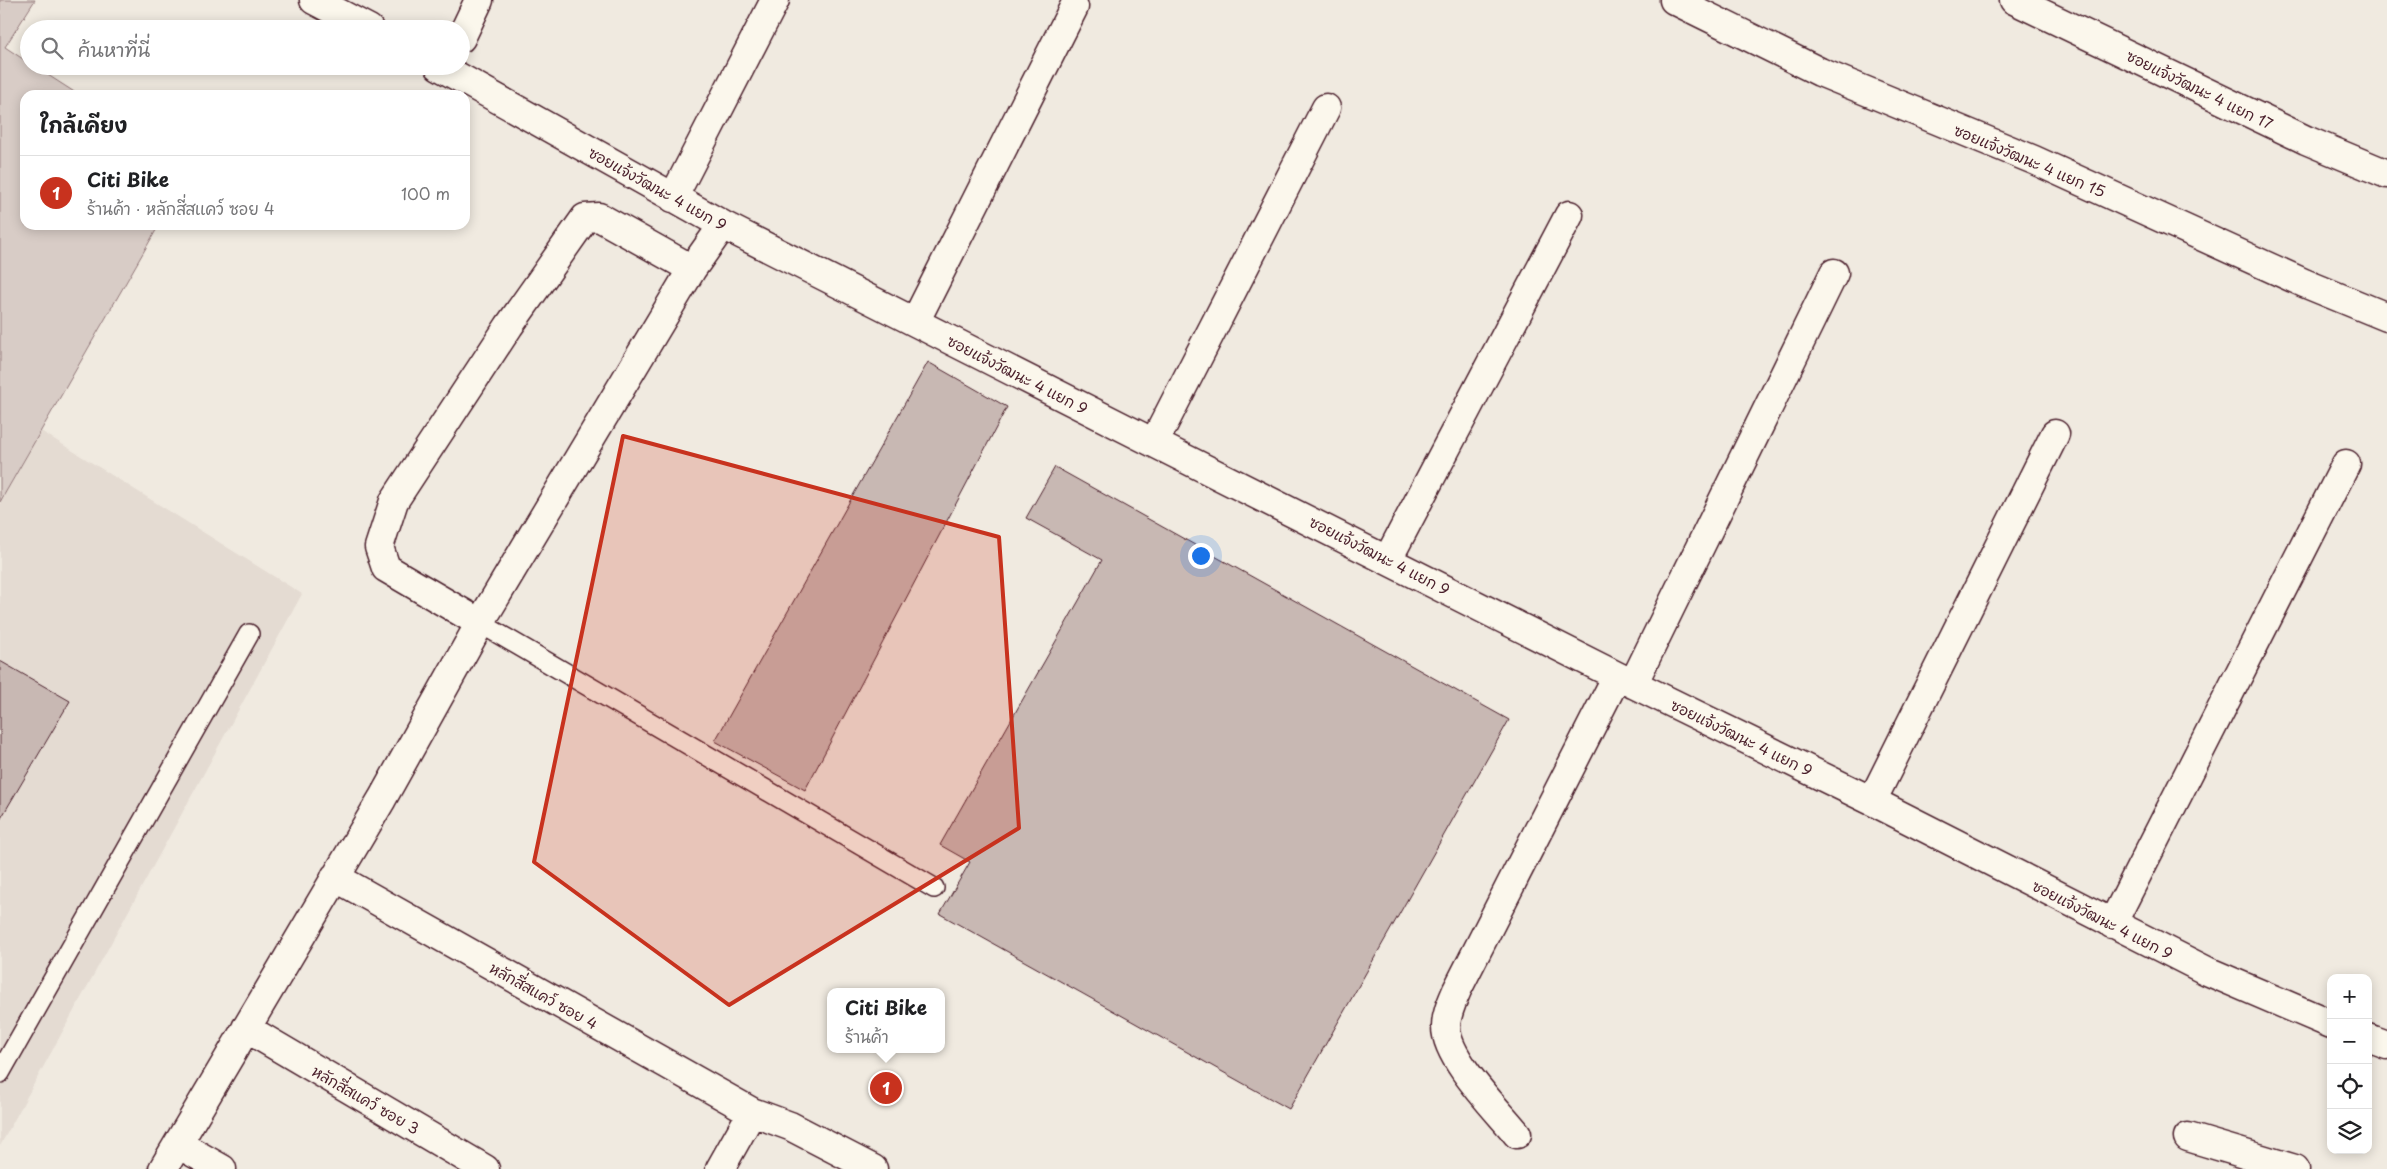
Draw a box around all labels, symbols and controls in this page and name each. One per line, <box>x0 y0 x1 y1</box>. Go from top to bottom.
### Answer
search box <box>20 20 470 75</box>
icon: search <box>38 34 66 62</box>
text: ค้นหาที่นี่ <box>78 35 150 63</box>
street label: ซอยแจ้งวัฒนะ 4 แยก 17 <box>2123 43 2277 135</box>
text: ใกล้เคียง <box>40 108 127 140</box>
street label: ซอยแจ้งวัฒนะ 4 แยก 15 <box>1950 118 2110 202</box>
street label: ซอยแจ้งวัฒนะ 4 แยก 9 <box>584 140 732 236</box>
text: Citi Bike <box>87 165 169 193</box>
text: 1 <box>52 181 60 205</box>
text: 100 m <box>401 181 450 205</box>
text: ร้านค้า · หลักสี่สแคว์ ซอย 4 <box>87 196 275 220</box>
street label: ซอยแจ้งวัฒนะ 4 แยก 9 <box>944 328 1092 420</box>
street label: ซอยแจ้งวัฒนะ 4 แยก 9 <box>1306 509 1454 601</box>
your location <box>1188 543 1214 569</box>
street label: ซอยแจ้งวัฒนะ 4 แยก 9 <box>1667 693 1817 781</box>
street label: ซอยแจ้งวัฒนะ 4 แยก 9 <box>2029 873 2177 965</box>
street label: หลักสี่สแคว์ ซอย 4 <box>486 955 603 1034</box>
map controls <box>2327 974 2372 1154</box>
button: + <box>2327 974 2372 1019</box>
popup <box>827 988 945 1053</box>
text: Citi Bike <box>845 993 927 1021</box>
button: − <box>2327 1019 2372 1064</box>
text: ร้านค้า <box>845 1024 889 1048</box>
street label: หลักสี่สแคว์ ซอย 3 <box>308 1058 425 1139</box>
button: locate <box>2327 1064 2372 1109</box>
pin: 1 <box>870 1069 902 1107</box>
button: layers <box>2327 1109 2372 1154</box>

